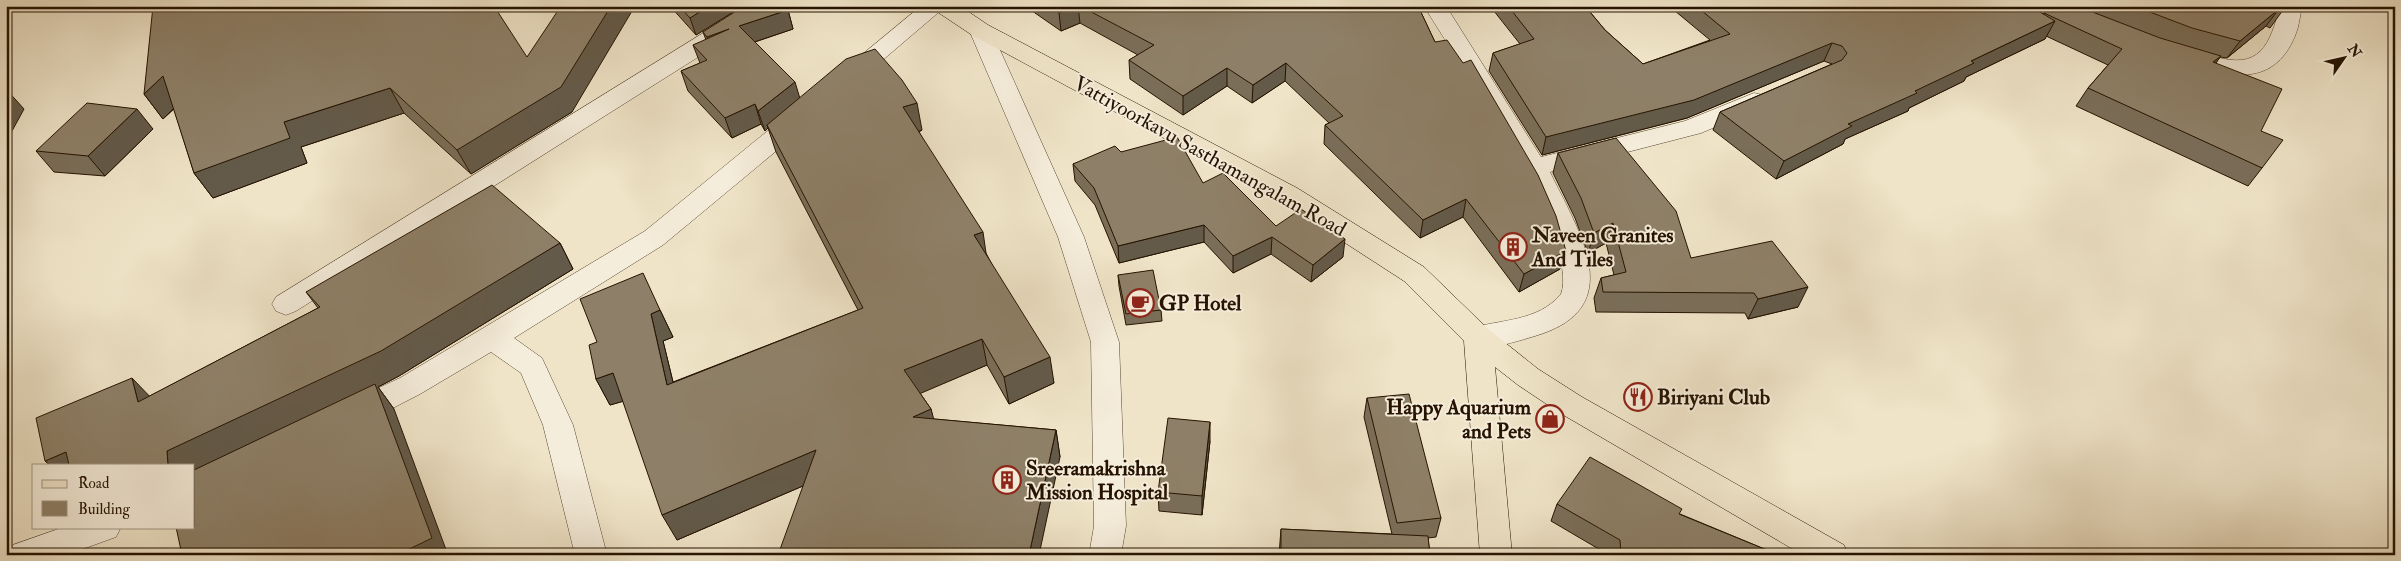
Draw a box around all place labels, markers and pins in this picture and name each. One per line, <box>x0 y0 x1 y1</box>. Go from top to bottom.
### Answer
place label: Naveen Granites And Tiles <box>1531 222 1673 273</box>
building icon: Naveen Granites And Tiles <box>1498 232 1528 262</box>
cafe icon: GP Hotel <box>1125 288 1155 318</box>
place label: GP Hotel <box>1159 290 1242 317</box>
restaurant icon: Biriyani Club <box>1623 382 1653 412</box>
place label: Biriyani Club <box>1657 384 1771 411</box>
place label: Happy Aquarium and Pets <box>1386 394 1532 445</box>
shop icon: Happy Aquarium and Pets <box>1535 404 1565 434</box>
place label: Sreeramakrishna Mission Hospital <box>1025 455 1169 506</box>
building icon: Sreeramakrishna Mission Hospital <box>992 465 1022 495</box>

